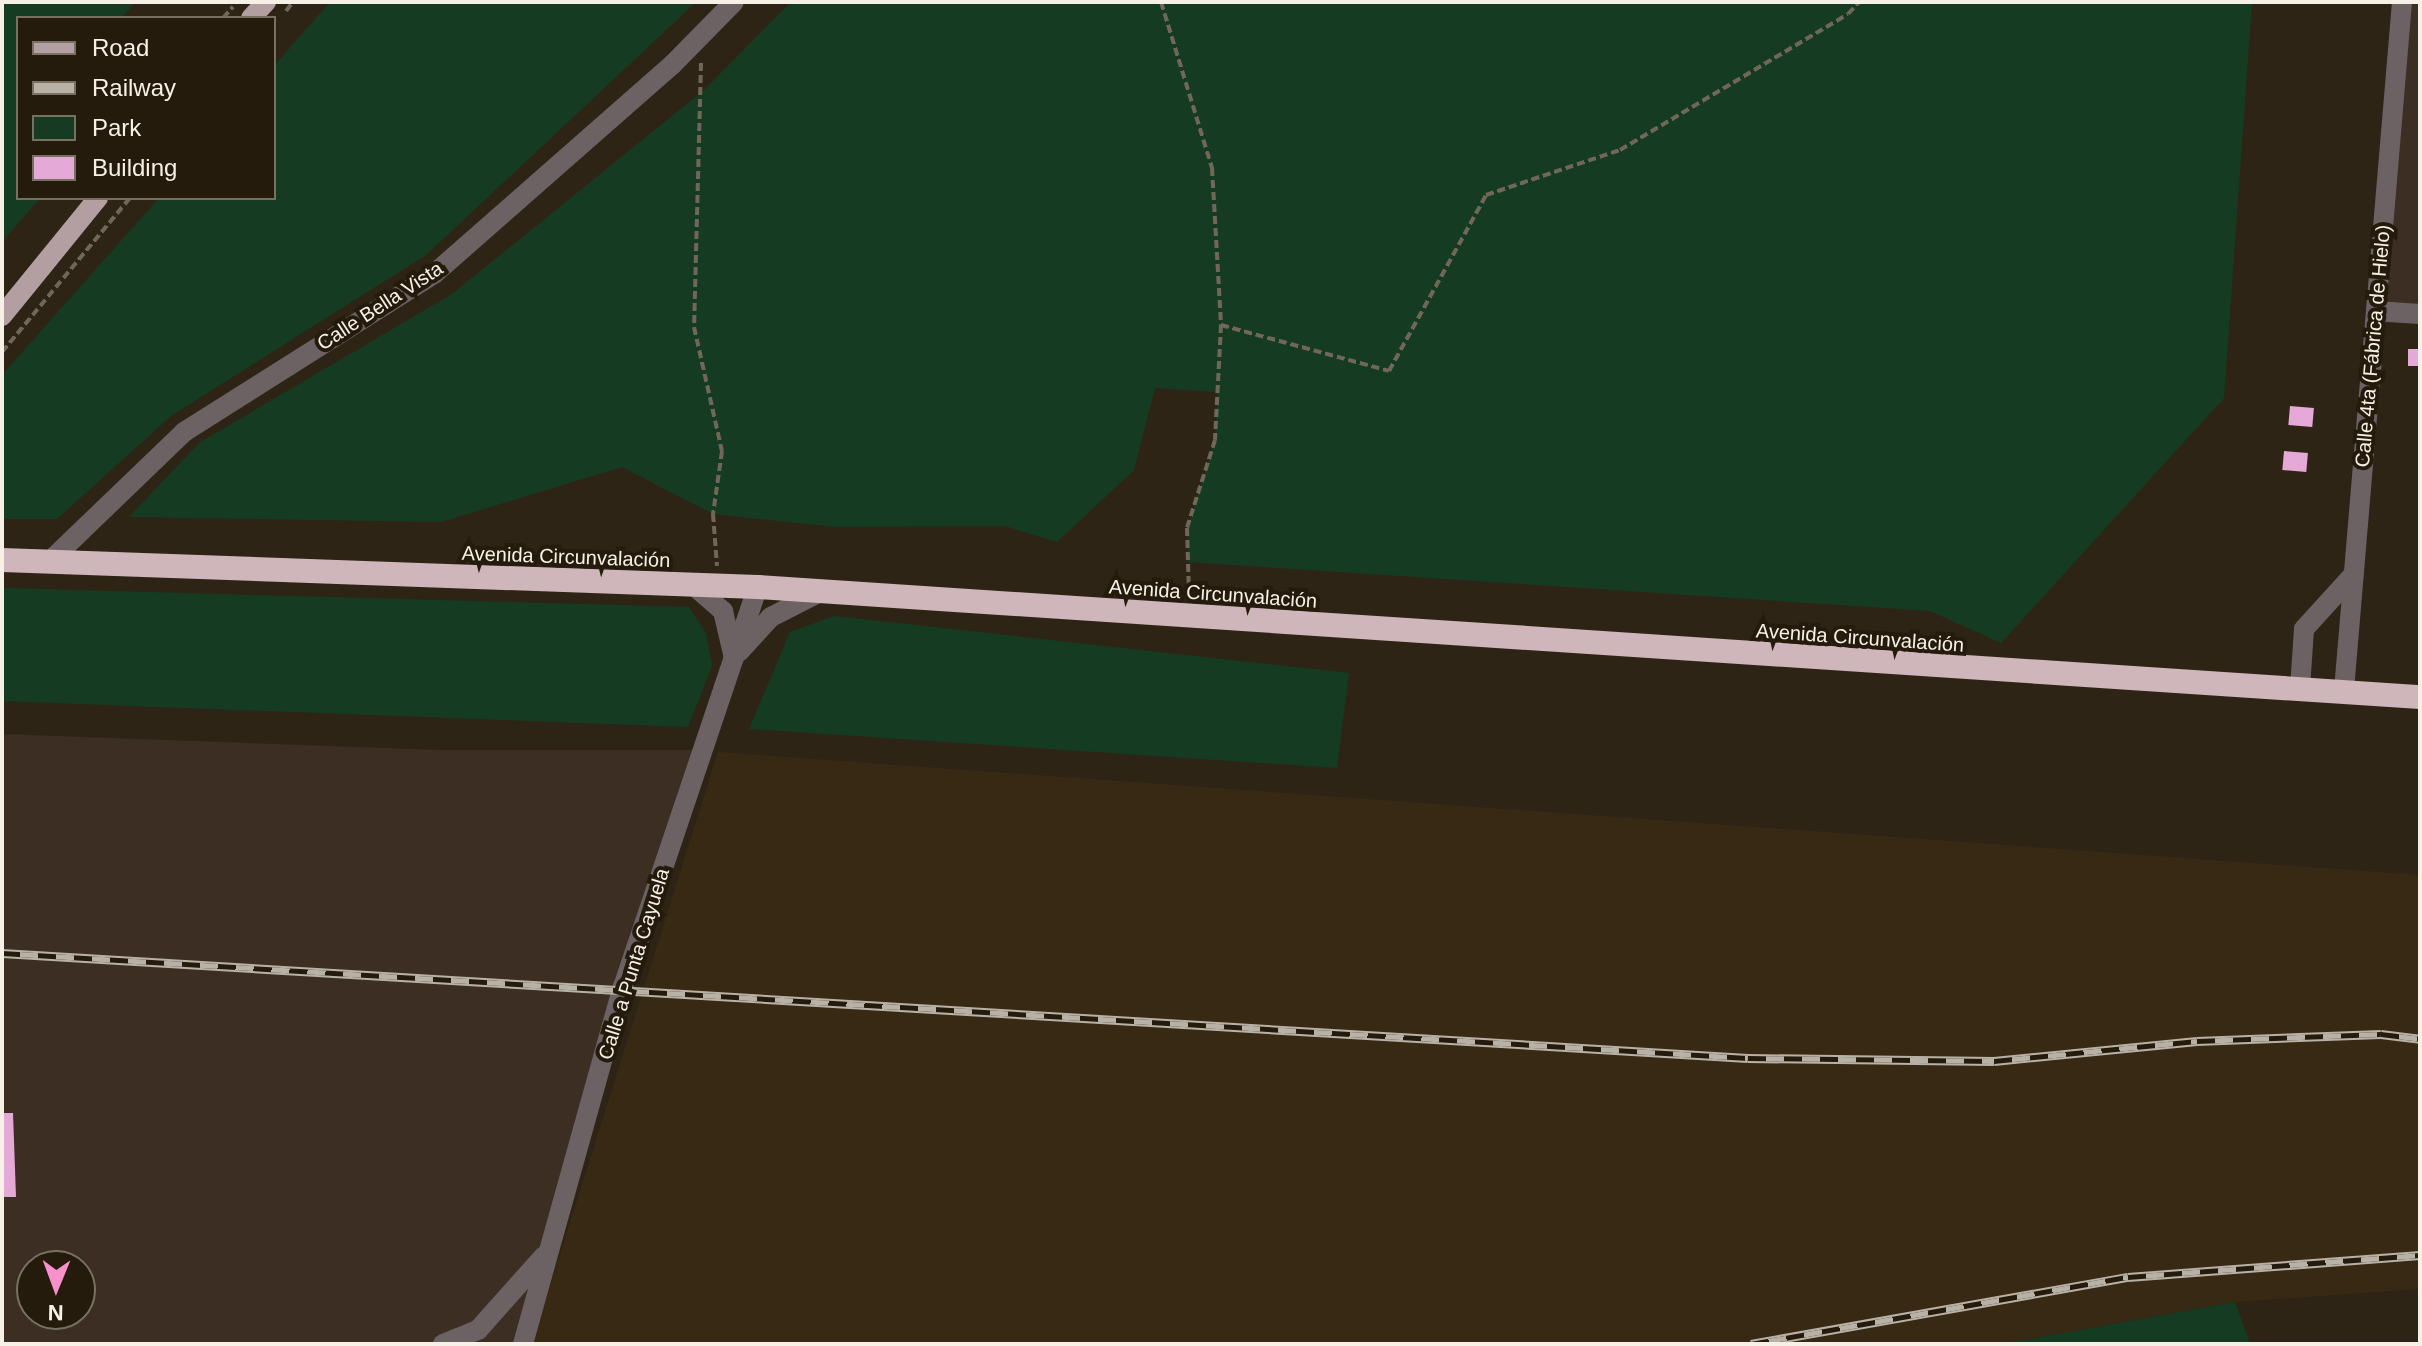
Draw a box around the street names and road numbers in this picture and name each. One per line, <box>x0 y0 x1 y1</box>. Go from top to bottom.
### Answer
street label: Calle 4ta (Fábrica de Hielo) <box>2350 224 2396 468</box>
street label: Calle Bella Vista <box>313 256 447 356</box>
street label: Avenida Circunvalación <box>461 541 671 573</box>
street label: Avenida Circunvalación <box>1108 575 1318 613</box>
street label: Avenida Circunvalación <box>1755 619 1965 657</box>
street label: Calle a Punta Cayuela <box>593 865 675 1063</box>

